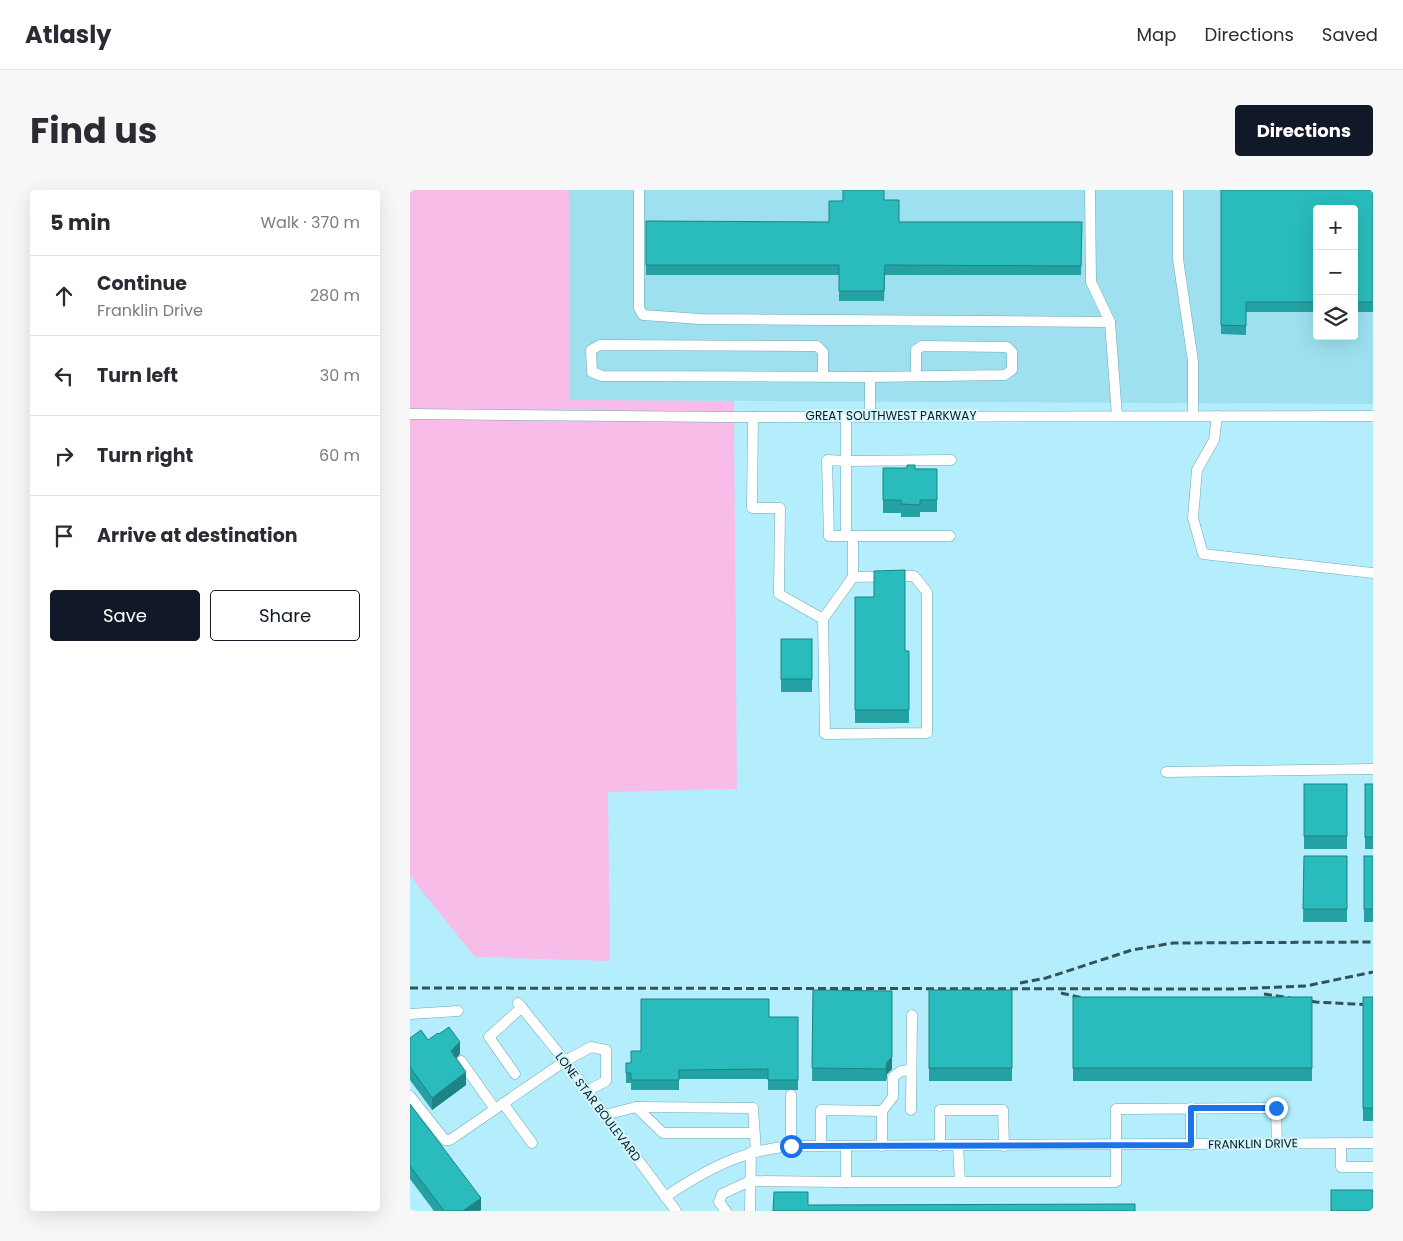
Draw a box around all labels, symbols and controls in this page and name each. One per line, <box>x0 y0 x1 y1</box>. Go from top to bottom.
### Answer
text: Atlasly <box>25 18 111 51</box>
text: Map <box>1137 22 1176 47</box>
text: Directions <box>1204 22 1294 47</box>
text: Saved <box>1322 22 1378 47</box>
button: Directions <box>1235 105 1373 156</box>
text: Find us <box>30 106 157 155</box>
map controls <box>1313 205 1358 340</box>
button: + <box>1313 205 1358 250</box>
text: 5 min <box>50 208 111 237</box>
text: Walk · 370 m <box>260 211 360 234</box>
button: − <box>1313 250 1358 295</box>
text: Continue <box>97 270 187 297</box>
icon: ahead <box>50 282 78 310</box>
text: 280 m <box>310 284 360 307</box>
button: layers <box>1313 295 1358 340</box>
text: Franklin Drive <box>97 299 203 322</box>
icon: left <box>50 362 78 390</box>
text: Turn left <box>97 362 178 389</box>
text: 30 m <box>320 364 360 387</box>
street label: GREAT SOUTHWEST PARKWAY <box>806 407 976 424</box>
icon: right <box>50 442 78 470</box>
text: Turn right <box>97 442 193 469</box>
text: 60 m <box>319 444 360 467</box>
icon: arrive <box>50 522 78 550</box>
text: Arrive at destination <box>97 522 298 549</box>
button: Save <box>50 590 200 641</box>
button: Share <box>210 590 360 641</box>
street label: LONE STAR BOULEVARD <box>552 1049 645 1165</box>
route end <box>1265 1097 1288 1120</box>
street label: FRANKLIN DRIVE <box>1208 1134 1298 1153</box>
route start <box>780 1135 803 1158</box>

